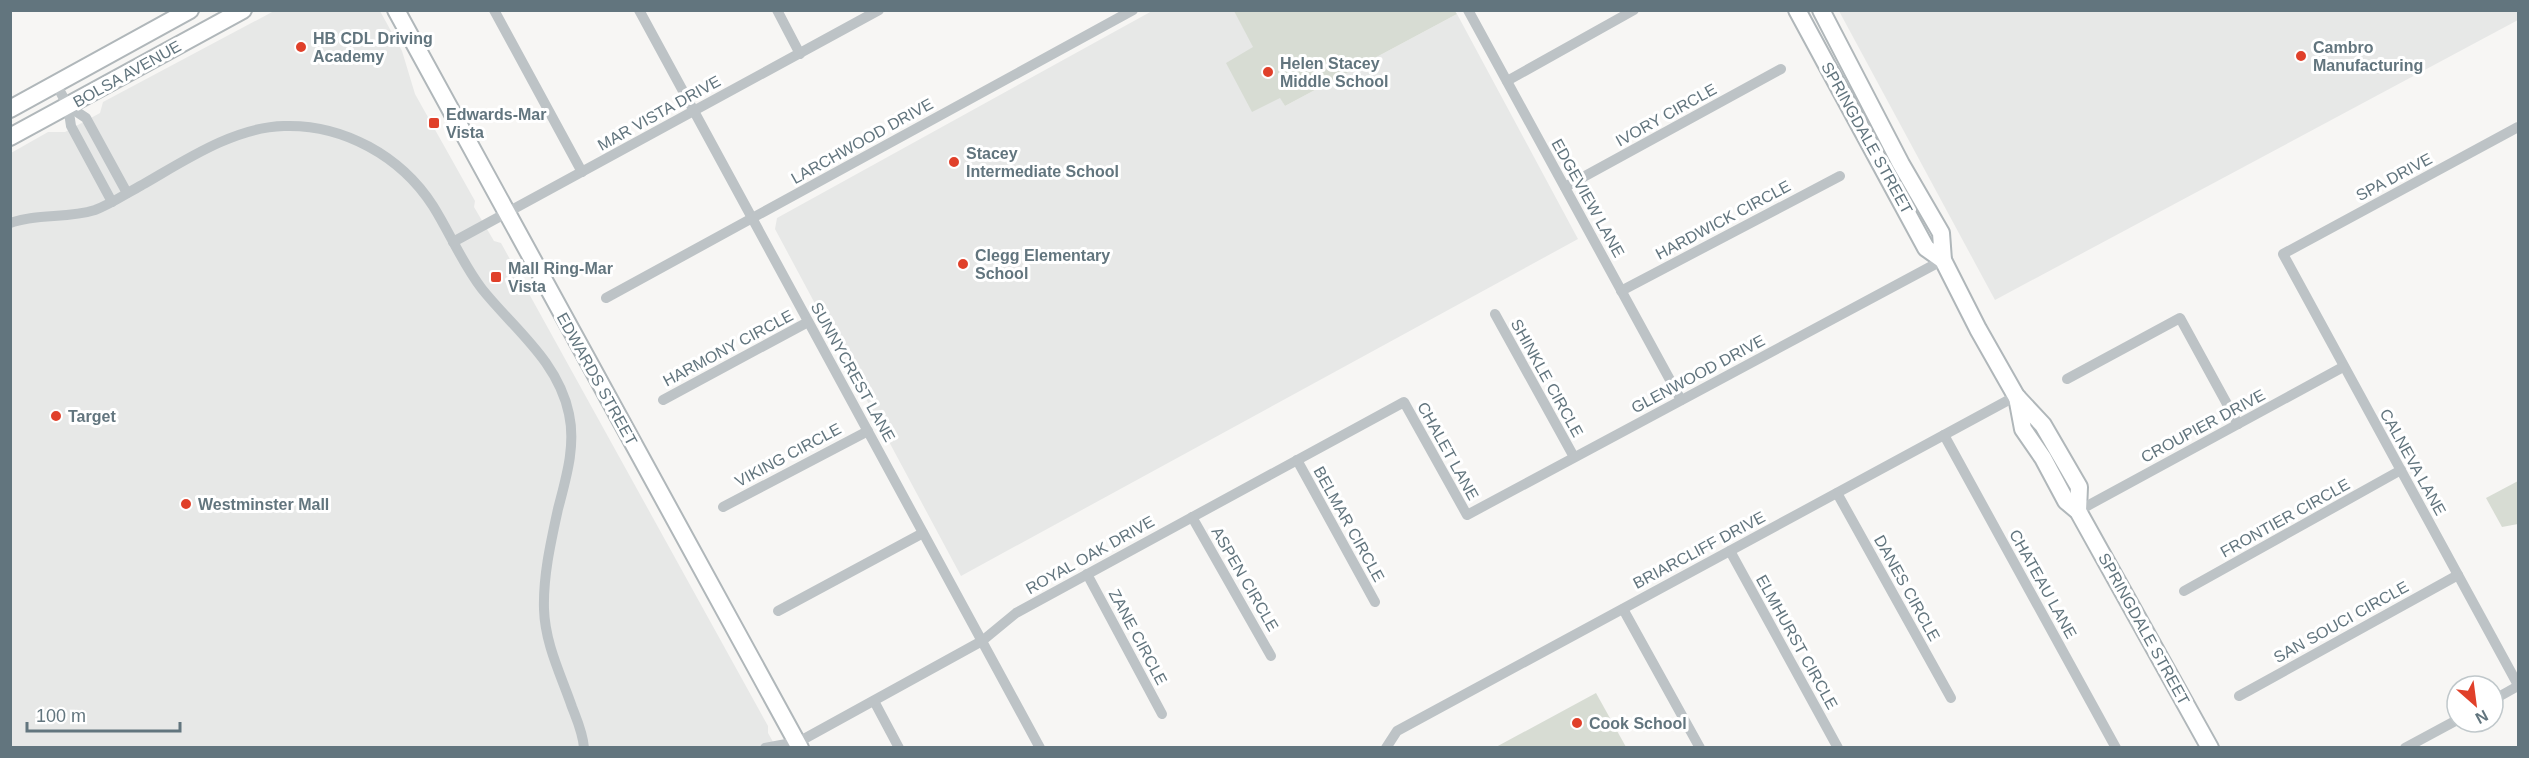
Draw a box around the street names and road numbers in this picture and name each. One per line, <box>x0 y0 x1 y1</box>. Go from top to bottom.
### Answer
street label: BOLSA AVENUE <box>70 37 184 111</box>
street label: SPRINGDALE STREET <box>1818 59 1916 217</box>
street label: MAR VISTA DRIVE <box>595 72 723 154</box>
street label: IVORY CIRCLE <box>1613 80 1719 150</box>
street label: LARCHWOOD DRIVE <box>788 95 936 187</box>
street label: EDGEVIEW LANE <box>1548 136 1628 260</box>
street label: SPA DRIVE <box>2353 150 2435 204</box>
street label: HARDWICK CIRCLE <box>1653 177 1793 263</box>
street label: SUNNYCREST LANE <box>808 300 898 444</box>
street label: HARMONY CIRCLE <box>660 307 796 389</box>
street label: EDWARDS STREET <box>554 310 641 448</box>
street label: SHINKLE CIRCLE <box>1508 316 1586 440</box>
street label: GLENWOOD DRIVE <box>1628 332 1768 416</box>
street label: CROUPIER DRIVE <box>2138 386 2268 466</box>
street label: CHALET LANE <box>1414 399 1482 503</box>
street label: CALNEVA LANE <box>2377 406 2449 518</box>
street label: VIKING CIRCLE <box>732 420 844 490</box>
street label: BELMAR CIRCLE <box>1310 464 1388 584</box>
street label: FRONTIER CIRCLE <box>2218 475 2352 561</box>
street label: BRIARCLIFF DRIVE <box>1630 508 1768 592</box>
street label: ROYAL OAK DRIVE <box>1023 513 1157 597</box>
street label: ASPEN CIRCLE <box>1208 524 1282 634</box>
street label: CHATEAU LANE <box>2006 527 2080 641</box>
street label: DANES CIRCLE <box>1871 532 1943 644</box>
street label: SPRINGDALE STREET <box>2095 550 2193 708</box>
street label: ELMHURST CIRCLE <box>1753 572 1841 712</box>
street label: SAN SOUCI CIRCLE <box>2271 578 2411 666</box>
street label: ZANE CIRCLE <box>1106 586 1170 688</box>

